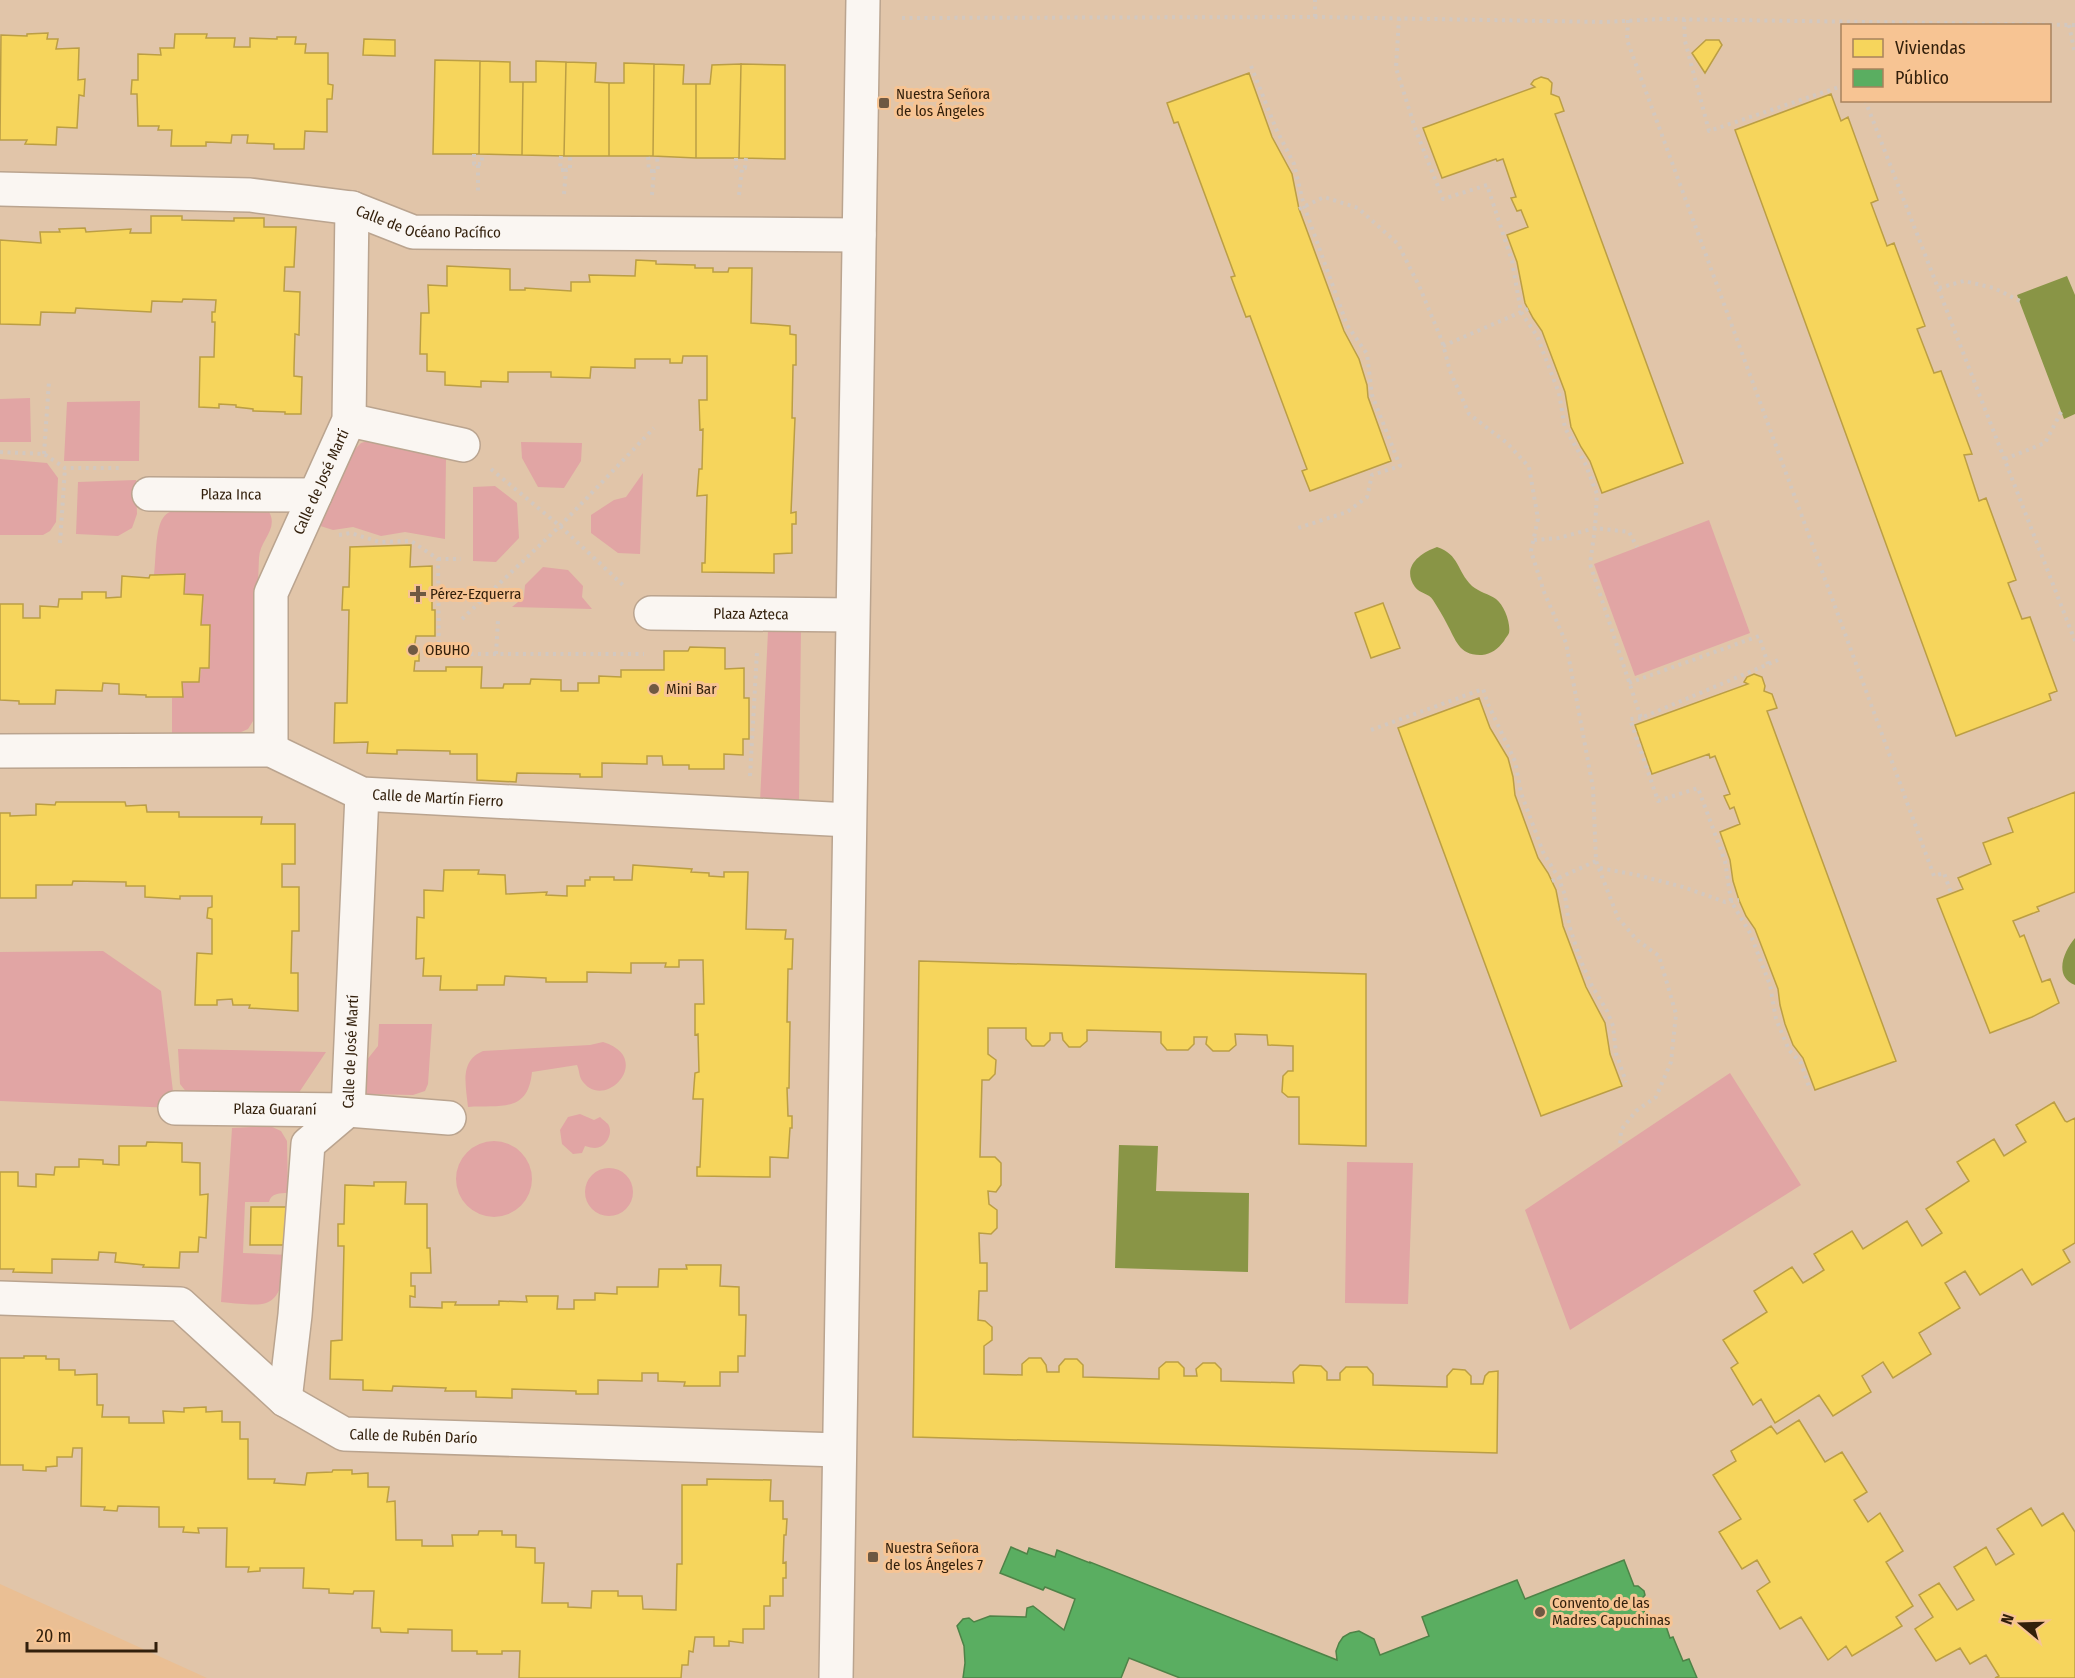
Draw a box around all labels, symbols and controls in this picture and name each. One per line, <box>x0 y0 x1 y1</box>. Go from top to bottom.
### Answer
legend <box>1841 24 2051 102</box>
text: Viviendas <box>1895 37 1966 59</box>
text: Público <box>1895 67 1949 89</box>
place label: Nuestra Señora de los Ángeles <box>896 85 990 120</box>
marker: Nuestra Señora de los Ángeles <box>877 96 891 110</box>
street label: Calle de Océano Pacífico <box>353 201 501 242</box>
street label: Calle de José Martí <box>290 426 353 537</box>
street label: Plaza Inca <box>200 485 262 504</box>
place label: Pérez-Ezquerra <box>430 585 521 603</box>
marker: Pérez-Ezquerra <box>411 587 425 601</box>
street label: Plaza Azteca <box>713 605 789 623</box>
place label: OBUHO <box>425 641 470 659</box>
marker: OBUHO <box>406 643 420 657</box>
place label: Mini Bar <box>666 680 717 698</box>
marker: Mini Bar <box>647 682 661 696</box>
street label: Calle de Martín Fierro <box>372 786 504 811</box>
street label: Calle de José Martí <box>339 994 362 1109</box>
street label: Plaza Guaraní <box>233 1100 317 1119</box>
street label: Calle de Rubén Darío <box>349 1425 478 1447</box>
place label: Nuestra Señora de los Ángeles 7 <box>885 1539 983 1574</box>
marker: Nuestra Señora de los Ángeles 7 <box>866 1550 880 1564</box>
place label: Convento de las Madres Capuchinas <box>1552 1594 1671 1629</box>
north arrow <box>1991 1594 2051 1654</box>
marker: Convento de las Madres Capuchinas <box>1533 1605 1547 1619</box>
text: N <box>1997 1612 2018 1627</box>
scale bar <box>27 1615 156 1653</box>
text: 20 m <box>36 1625 71 1647</box>

